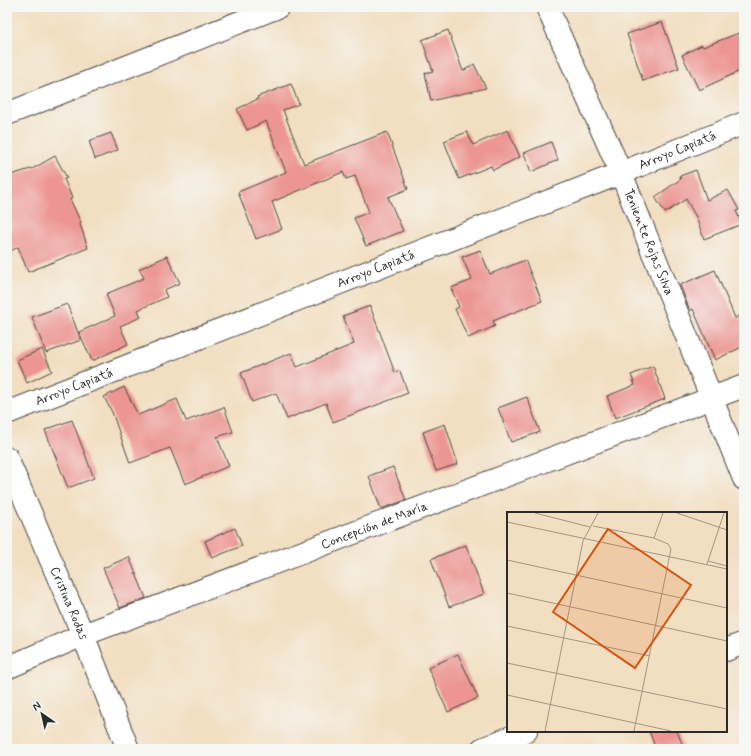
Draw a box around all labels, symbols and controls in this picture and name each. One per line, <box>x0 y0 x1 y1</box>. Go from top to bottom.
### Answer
street label: Arroyo Capiatá <box>636 127 719 173</box>
street label: Teniente Rojas Silva <box>620 186 678 298</box>
street label: Arroyo Capiatá <box>334 246 417 292</box>
street label: Arroyo Capiatá <box>33 364 115 410</box>
street label: Concepción de María <box>319 497 430 553</box>
inset map <box>507 512 727 732</box>
street label: Cristina Rodas <box>46 564 93 642</box>
north arrow <box>22 694 62 734</box>
text: N <box>30 699 44 714</box>

